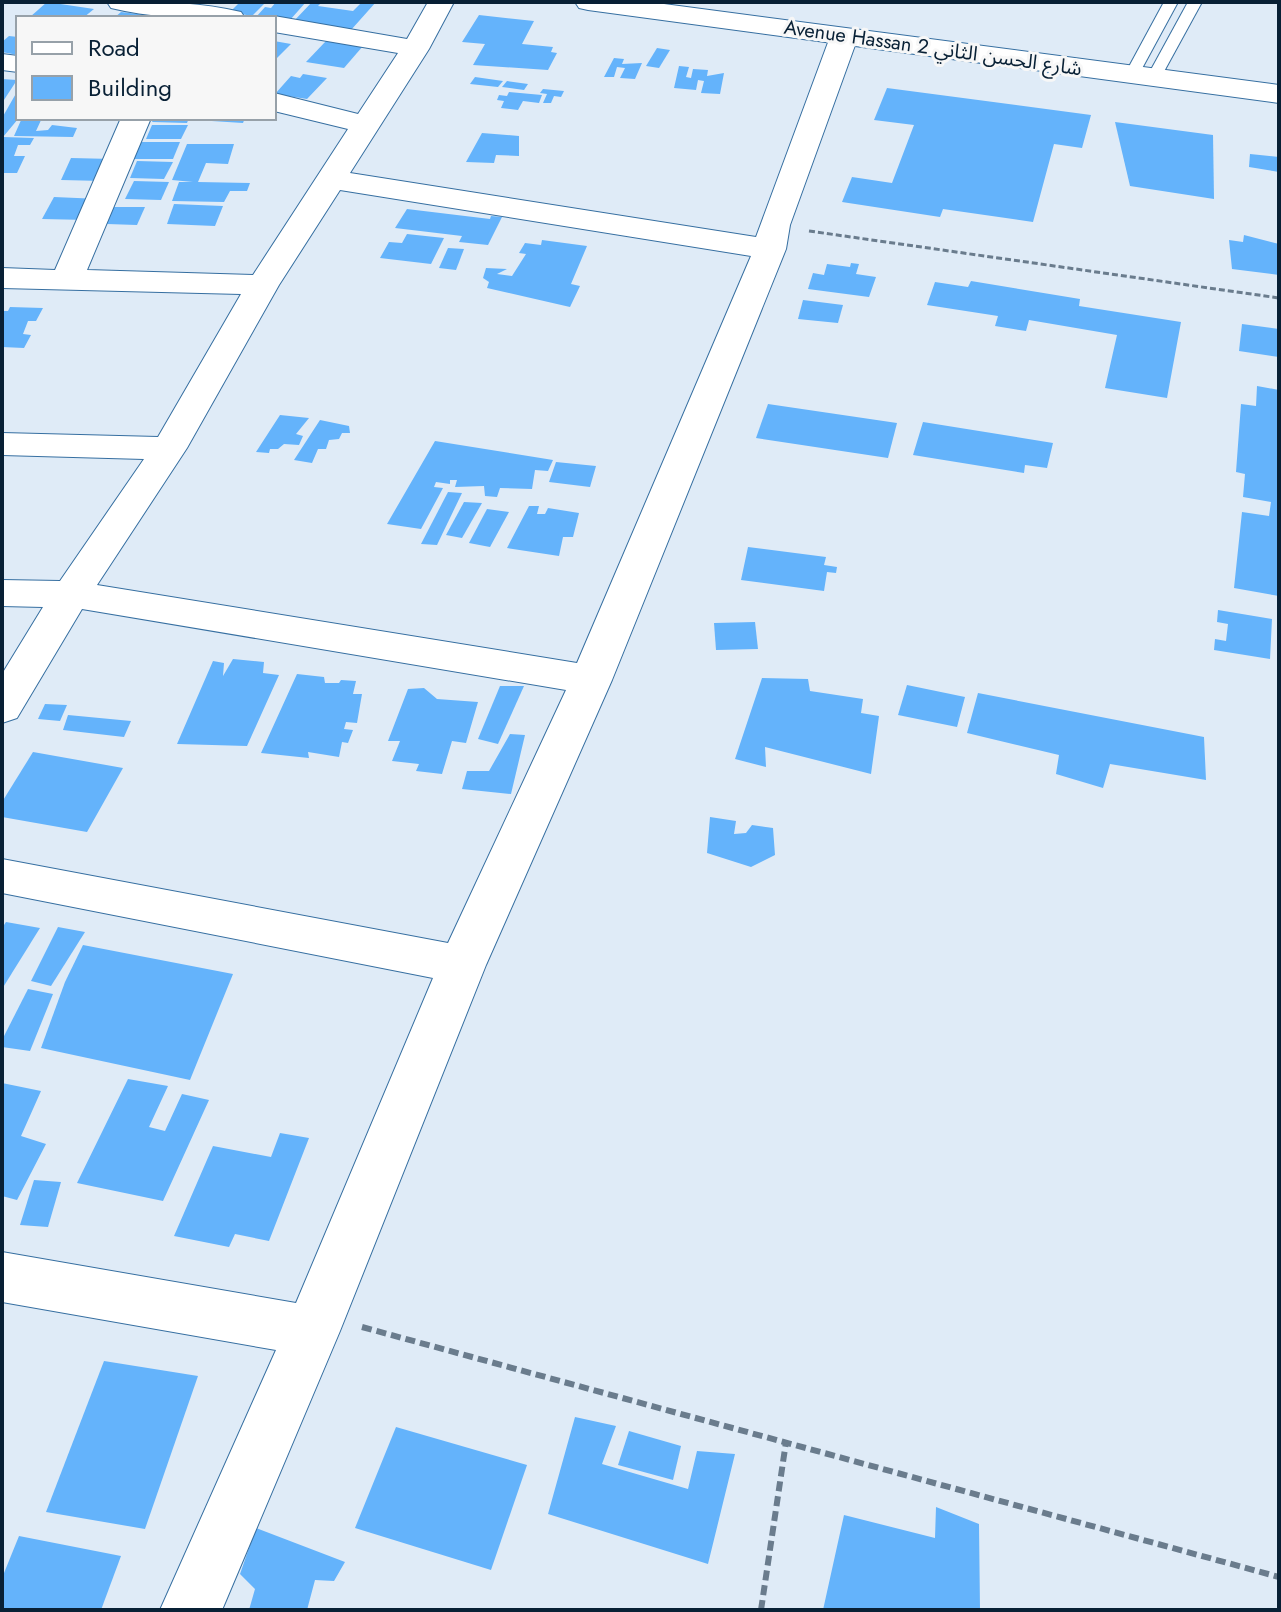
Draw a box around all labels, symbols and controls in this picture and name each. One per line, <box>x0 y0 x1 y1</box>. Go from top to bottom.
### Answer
street label: Avenue Hassan 2 شارع الحسن الثاني <box>782 13 1084 84</box>
legend <box>16 16 276 120</box>
text: Road <box>88 30 140 65</box>
text: Building <box>88 70 172 105</box>

